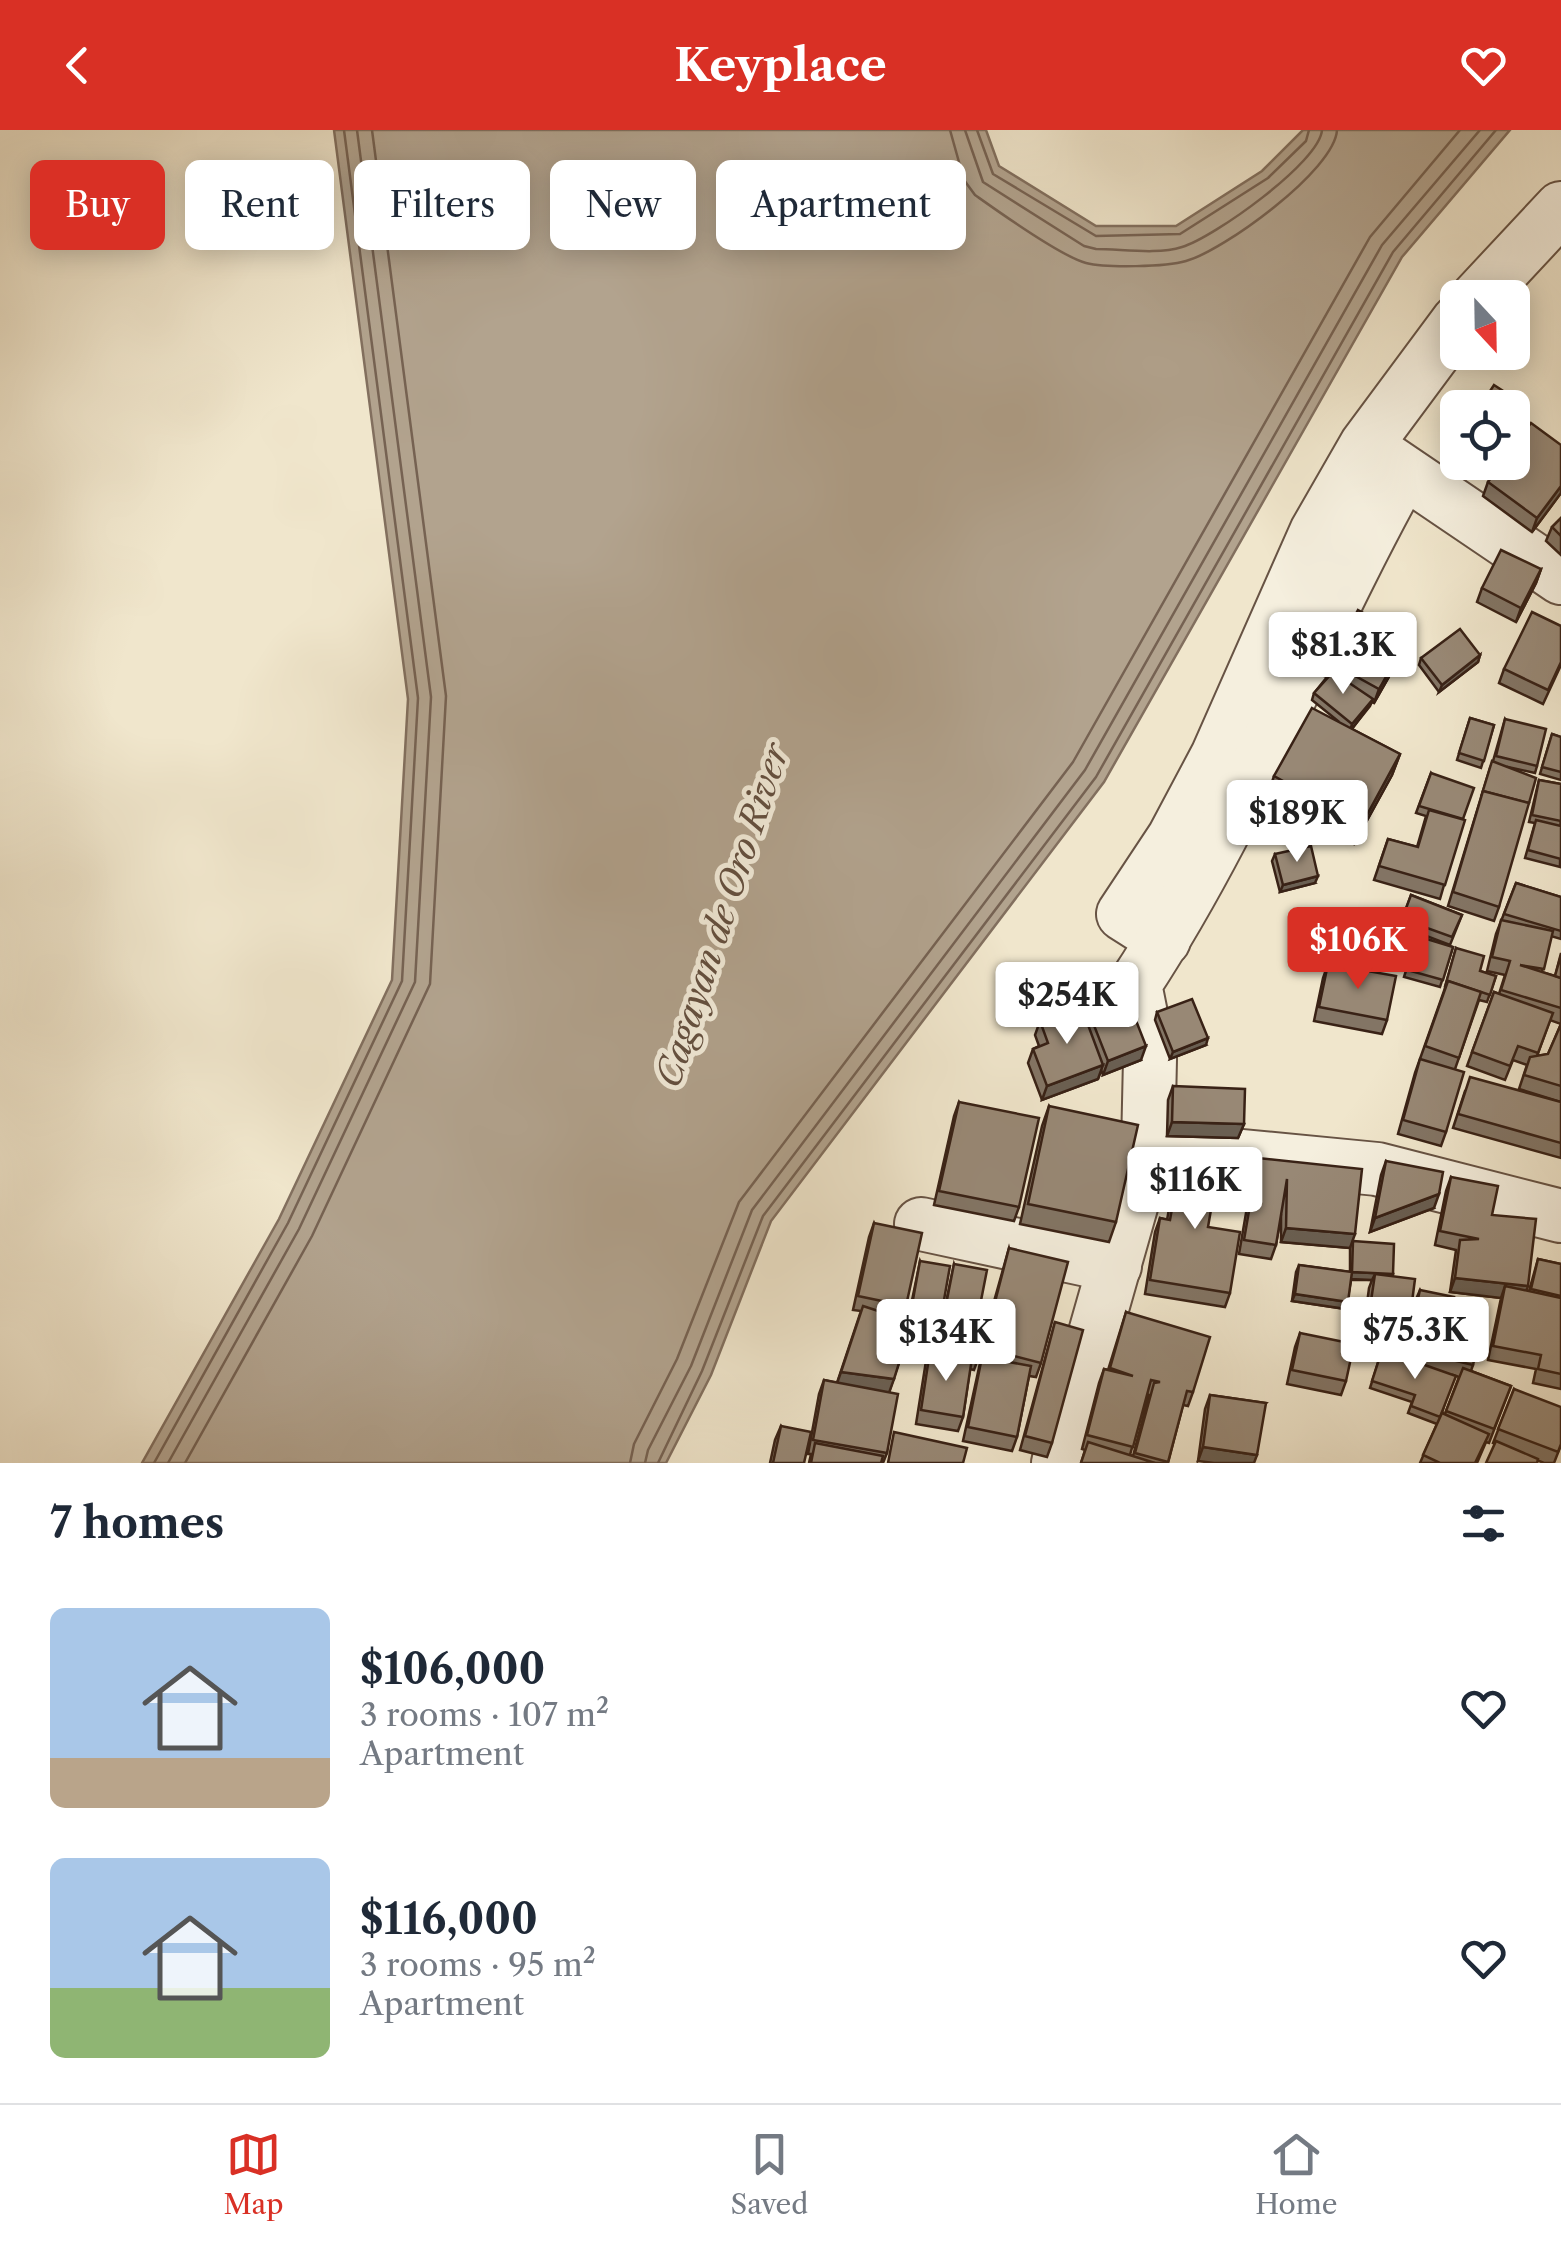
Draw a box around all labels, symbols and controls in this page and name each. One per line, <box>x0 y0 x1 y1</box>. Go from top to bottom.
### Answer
text: Keyplace <box>674 37 887 93</box>
icon: back <box>50 38 105 93</box>
icon: heart <box>1456 38 1511 93</box>
chip: Buy <box>30 160 165 250</box>
chip: Rent <box>185 160 334 250</box>
chip: Filters <box>354 160 530 250</box>
chip: New <box>550 160 696 250</box>
chip: Apartment <box>716 160 966 250</box>
north arrow <box>1440 280 1530 370</box>
map controls <box>1440 280 1530 480</box>
button: locate <box>1440 390 1530 480</box>
pin: $81.3K <box>1262 612 1424 697</box>
text: $81.3K <box>1291 625 1395 664</box>
water label: Cagayan de Oro River <box>646 736 798 1092</box>
pin: $189K <box>1227 780 1367 865</box>
text: $189K <box>1249 793 1345 832</box>
pin: $106K <box>1288 907 1428 992</box>
text: $106K <box>1309 920 1407 959</box>
pin: $254K <box>997 962 1137 1047</box>
text: $254K <box>1018 975 1116 1014</box>
pin: $116K <box>1125 1147 1265 1232</box>
text: $116K <box>1149 1160 1241 1199</box>
pin: $75.3K <box>1334 1297 1496 1382</box>
pin: $134K <box>876 1299 1016 1384</box>
text: $75.3K <box>1363 1310 1467 1349</box>
text: $134K <box>899 1312 993 1351</box>
icon: filters <box>1456 1496 1511 1551</box>
text: 7 homes <box>50 1497 224 1549</box>
text: $106,000 <box>360 1643 545 1695</box>
icon: home <box>130 1648 250 1768</box>
icon: heart <box>1456 1681 1511 1736</box>
text: 3 rooms · 107 m² <box>360 1695 609 1734</box>
text: Apartment <box>360 1734 524 1773</box>
text: $116,000 <box>360 1893 538 1945</box>
icon: home <box>130 1898 250 2018</box>
icon: heart <box>1456 1931 1511 1986</box>
text: 3 rooms · 95 m² <box>360 1945 596 1984</box>
text: Apartment <box>360 1984 524 2023</box>
tab: Map <box>223 2127 284 2221</box>
tab: Saved <box>731 2127 808 2221</box>
tab: Home <box>1255 2127 1338 2221</box>

